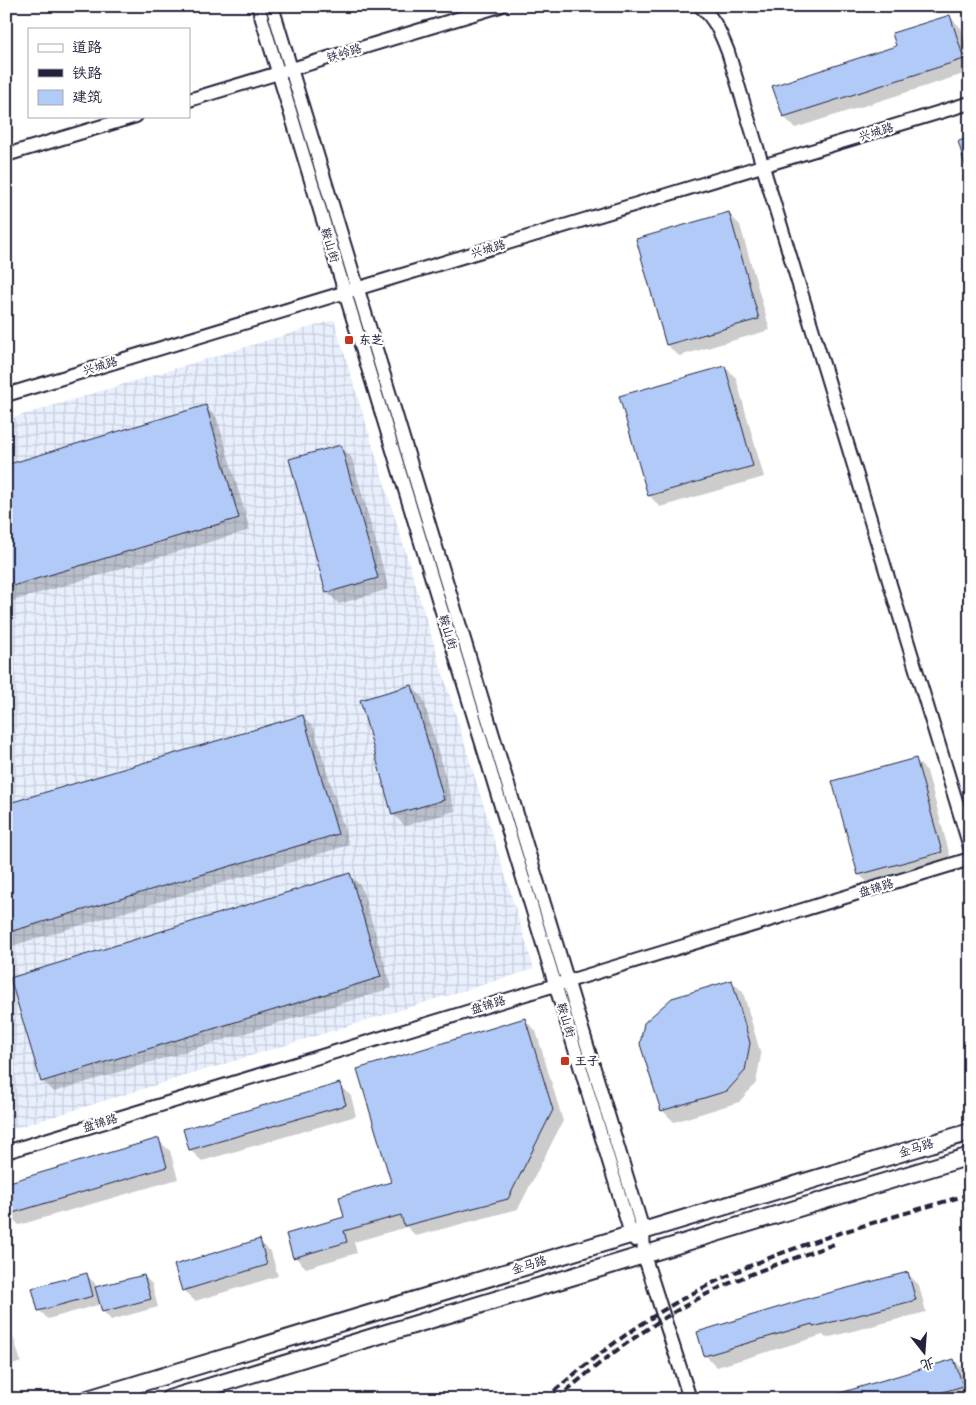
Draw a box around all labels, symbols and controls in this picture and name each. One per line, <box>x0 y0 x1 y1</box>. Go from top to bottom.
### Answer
legend <box>28 28 190 118</box>
text: 道路 <box>72 36 102 56</box>
street label: 铁岭路 <box>324 39 363 65</box>
text: 铁路 <box>72 62 102 82</box>
text: 建筑 <box>72 86 102 106</box>
street label: 兴城路 <box>856 118 895 144</box>
street label: 鞍山街 <box>318 225 344 264</box>
street label: 兴城路 <box>468 235 507 261</box>
place label: 东芝 <box>359 331 383 347</box>
marker: 东芝 <box>343 334 355 346</box>
street label: 兴城路 <box>80 352 119 378</box>
street label: 鞍山街 <box>436 612 462 651</box>
street label: 盘锦路 <box>856 874 895 900</box>
street label: 盘锦路 <box>468 991 507 1017</box>
street label: 鞍山街 <box>554 1000 580 1039</box>
place label: 王子 <box>575 1052 599 1068</box>
marker: 王子 <box>559 1055 571 1067</box>
street label: 盘锦路 <box>80 1109 119 1135</box>
street label: 金马路 <box>896 1134 935 1160</box>
street label: 金马路 <box>509 1251 548 1277</box>
north arrow <box>898 1328 948 1378</box>
text: 北 <box>918 1354 937 1376</box>

